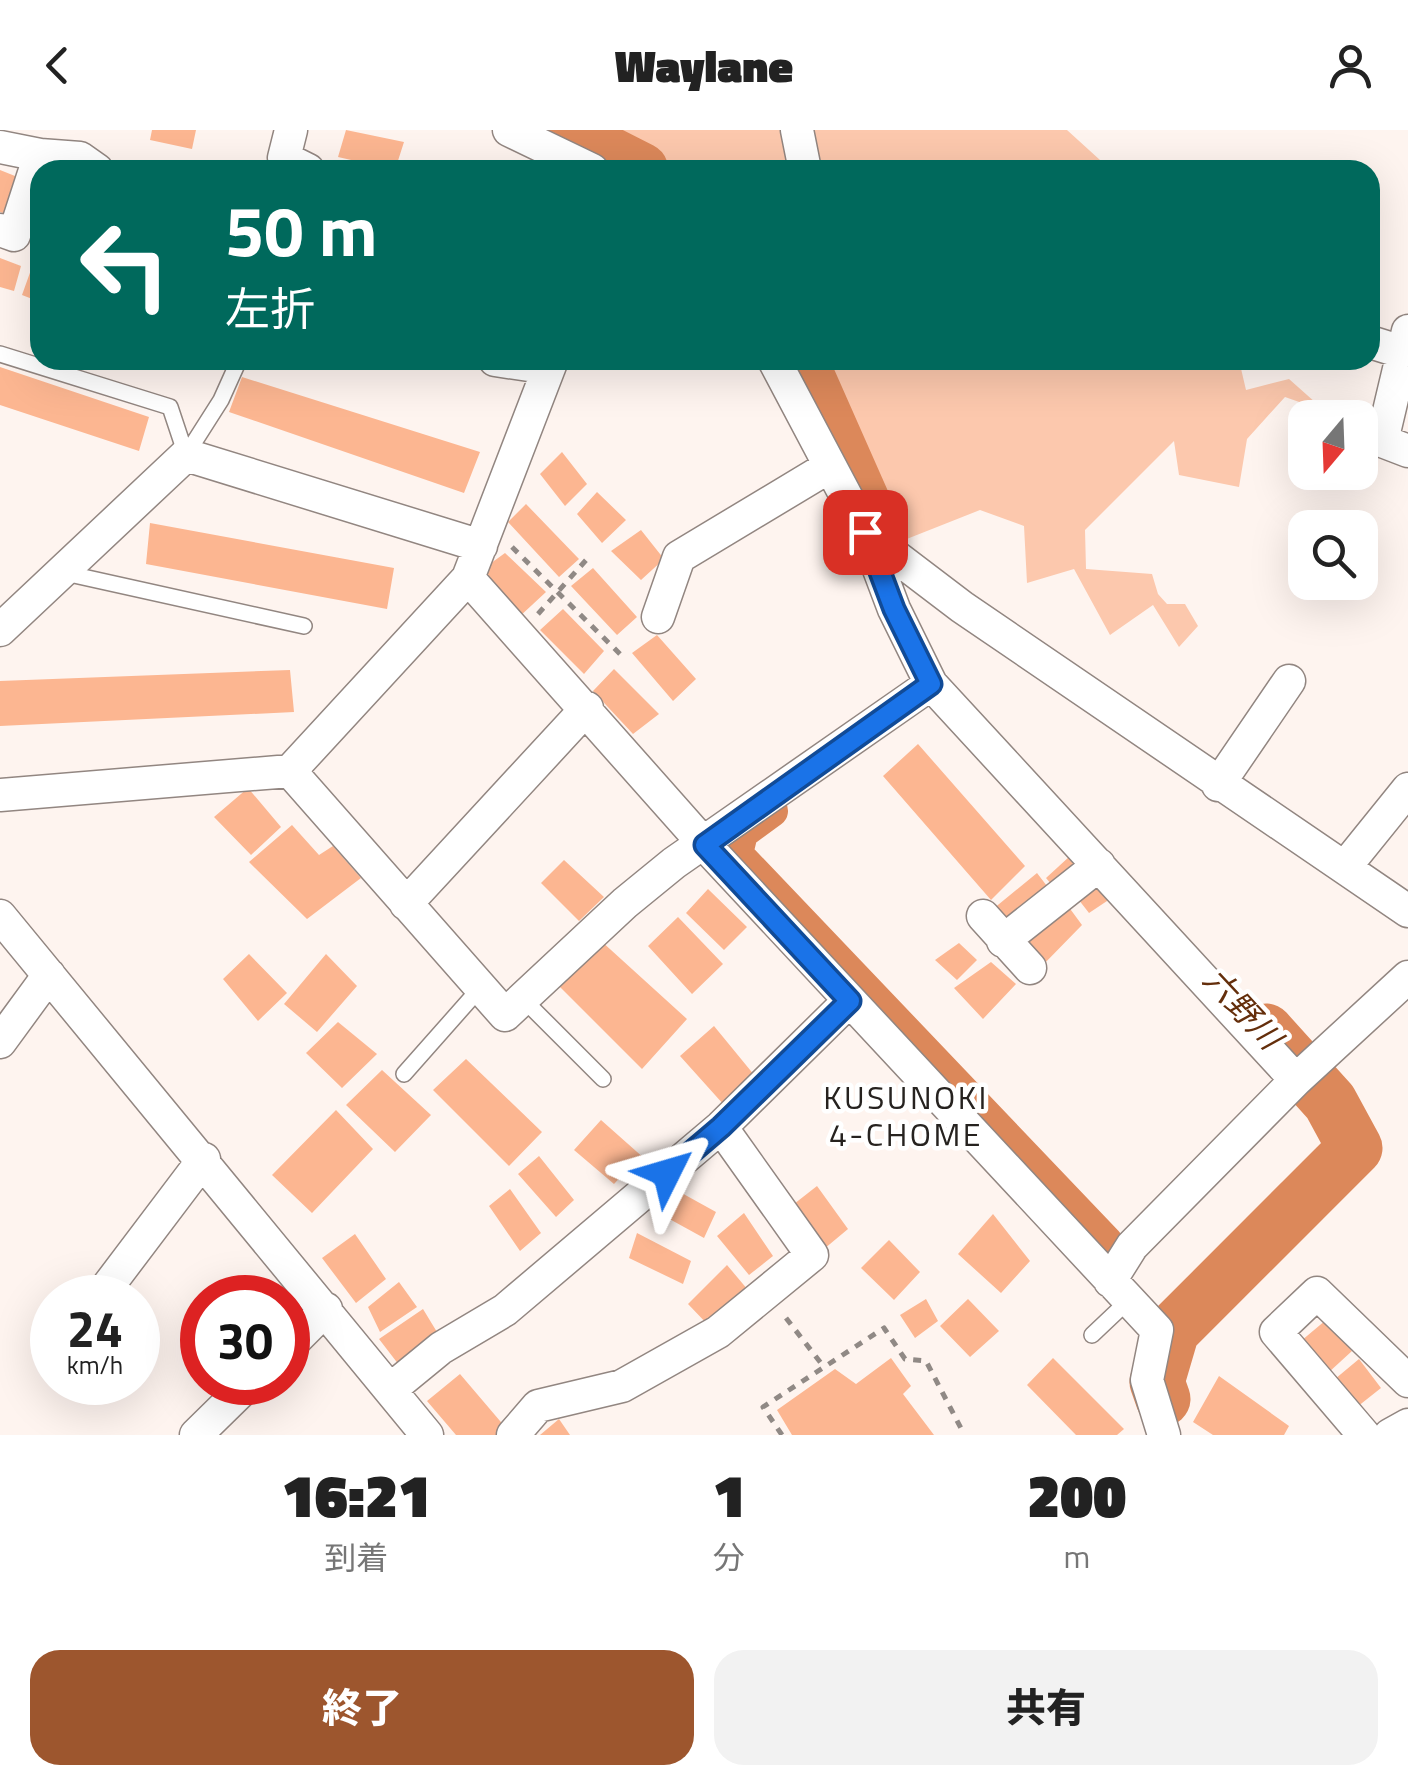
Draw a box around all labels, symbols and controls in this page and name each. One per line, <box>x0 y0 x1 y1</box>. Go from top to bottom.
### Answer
text: Waylane <box>615 31 793 99</box>
icon: back <box>30 38 85 93</box>
icon: person <box>1323 38 1378 93</box>
text: 50 m <box>225 177 378 283</box>
icon: left <box>60 200 190 330</box>
text: 左折 <box>225 274 315 342</box>
north arrow <box>1288 400 1378 490</box>
map controls <box>1288 400 1378 600</box>
pin <box>823 490 908 575</box>
icon: arrive <box>838 505 893 560</box>
button: search <box>1288 510 1378 600</box>
water label: 六野川 <box>1193 957 1295 1062</box>
district label: KUSUNOKI 4-CHOME <box>823 1073 989 1158</box>
position arrow <box>615 1121 719 1225</box>
speed limit sign: 30 <box>180 1275 310 1405</box>
text: 24 <box>67 1290 123 1366</box>
text: km/h <box>67 1346 123 1384</box>
text: 16:21 <box>282 1449 431 1540</box>
text: 1 <box>713 1449 746 1540</box>
text: 200 <box>1027 1449 1126 1540</box>
text: m <box>1063 1532 1090 1580</box>
text: 到着 <box>324 1533 388 1581</box>
text: 分 <box>713 1533 745 1581</box>
button: 終了 <box>30 1650 694 1765</box>
button: 共有 <box>714 1650 1378 1765</box>

